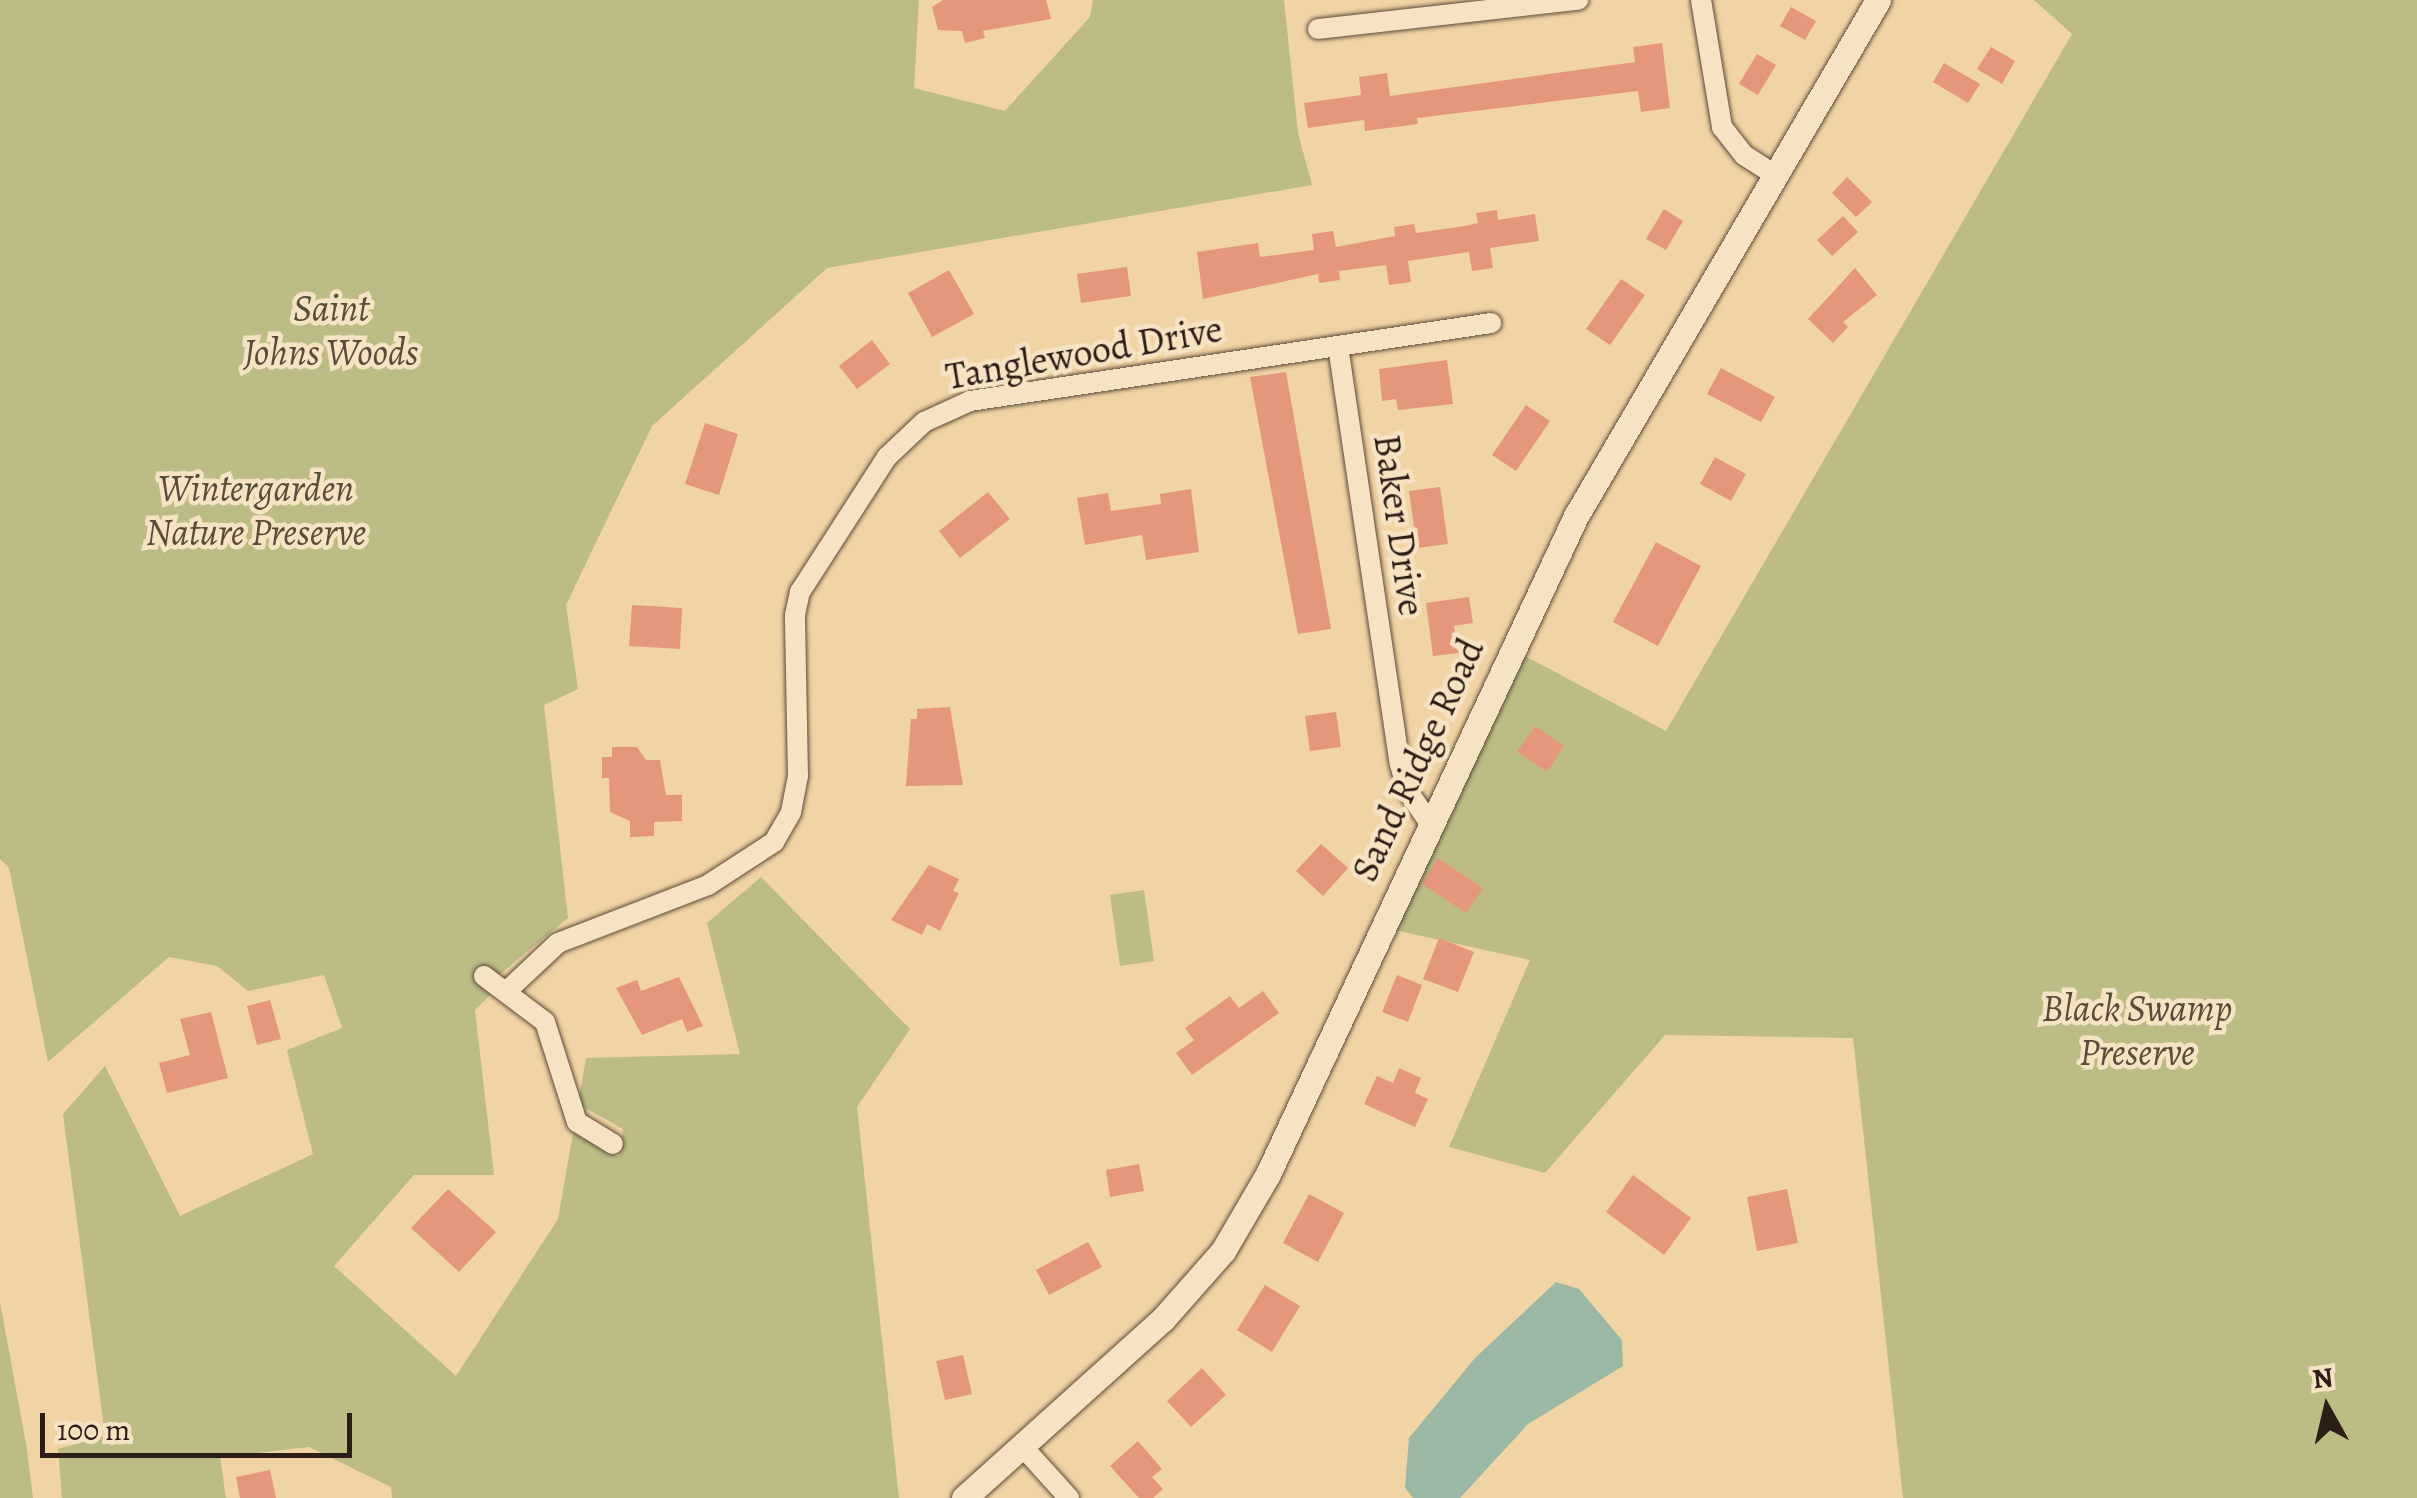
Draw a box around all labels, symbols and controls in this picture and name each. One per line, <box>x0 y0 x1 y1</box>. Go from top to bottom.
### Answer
park label: Saint Johns Woods <box>244 286 418 376</box>
street label: Tanglewood Drive <box>942 306 1226 400</box>
street label: Baker Drive <box>1364 431 1434 619</box>
park label: Wintergarden Nature Preserve <box>146 466 366 556</box>
street label: Sand Ridge Road <box>1342 631 1494 889</box>
park label: Black Swamp Preserve <box>2042 986 2232 1076</box>
north arrow <box>2277 1358 2377 1458</box>
text: N <box>2310 1358 2336 1399</box>
scale bar <box>45 1393 358 1455</box>
text: 100 m <box>57 1410 130 1450</box>

